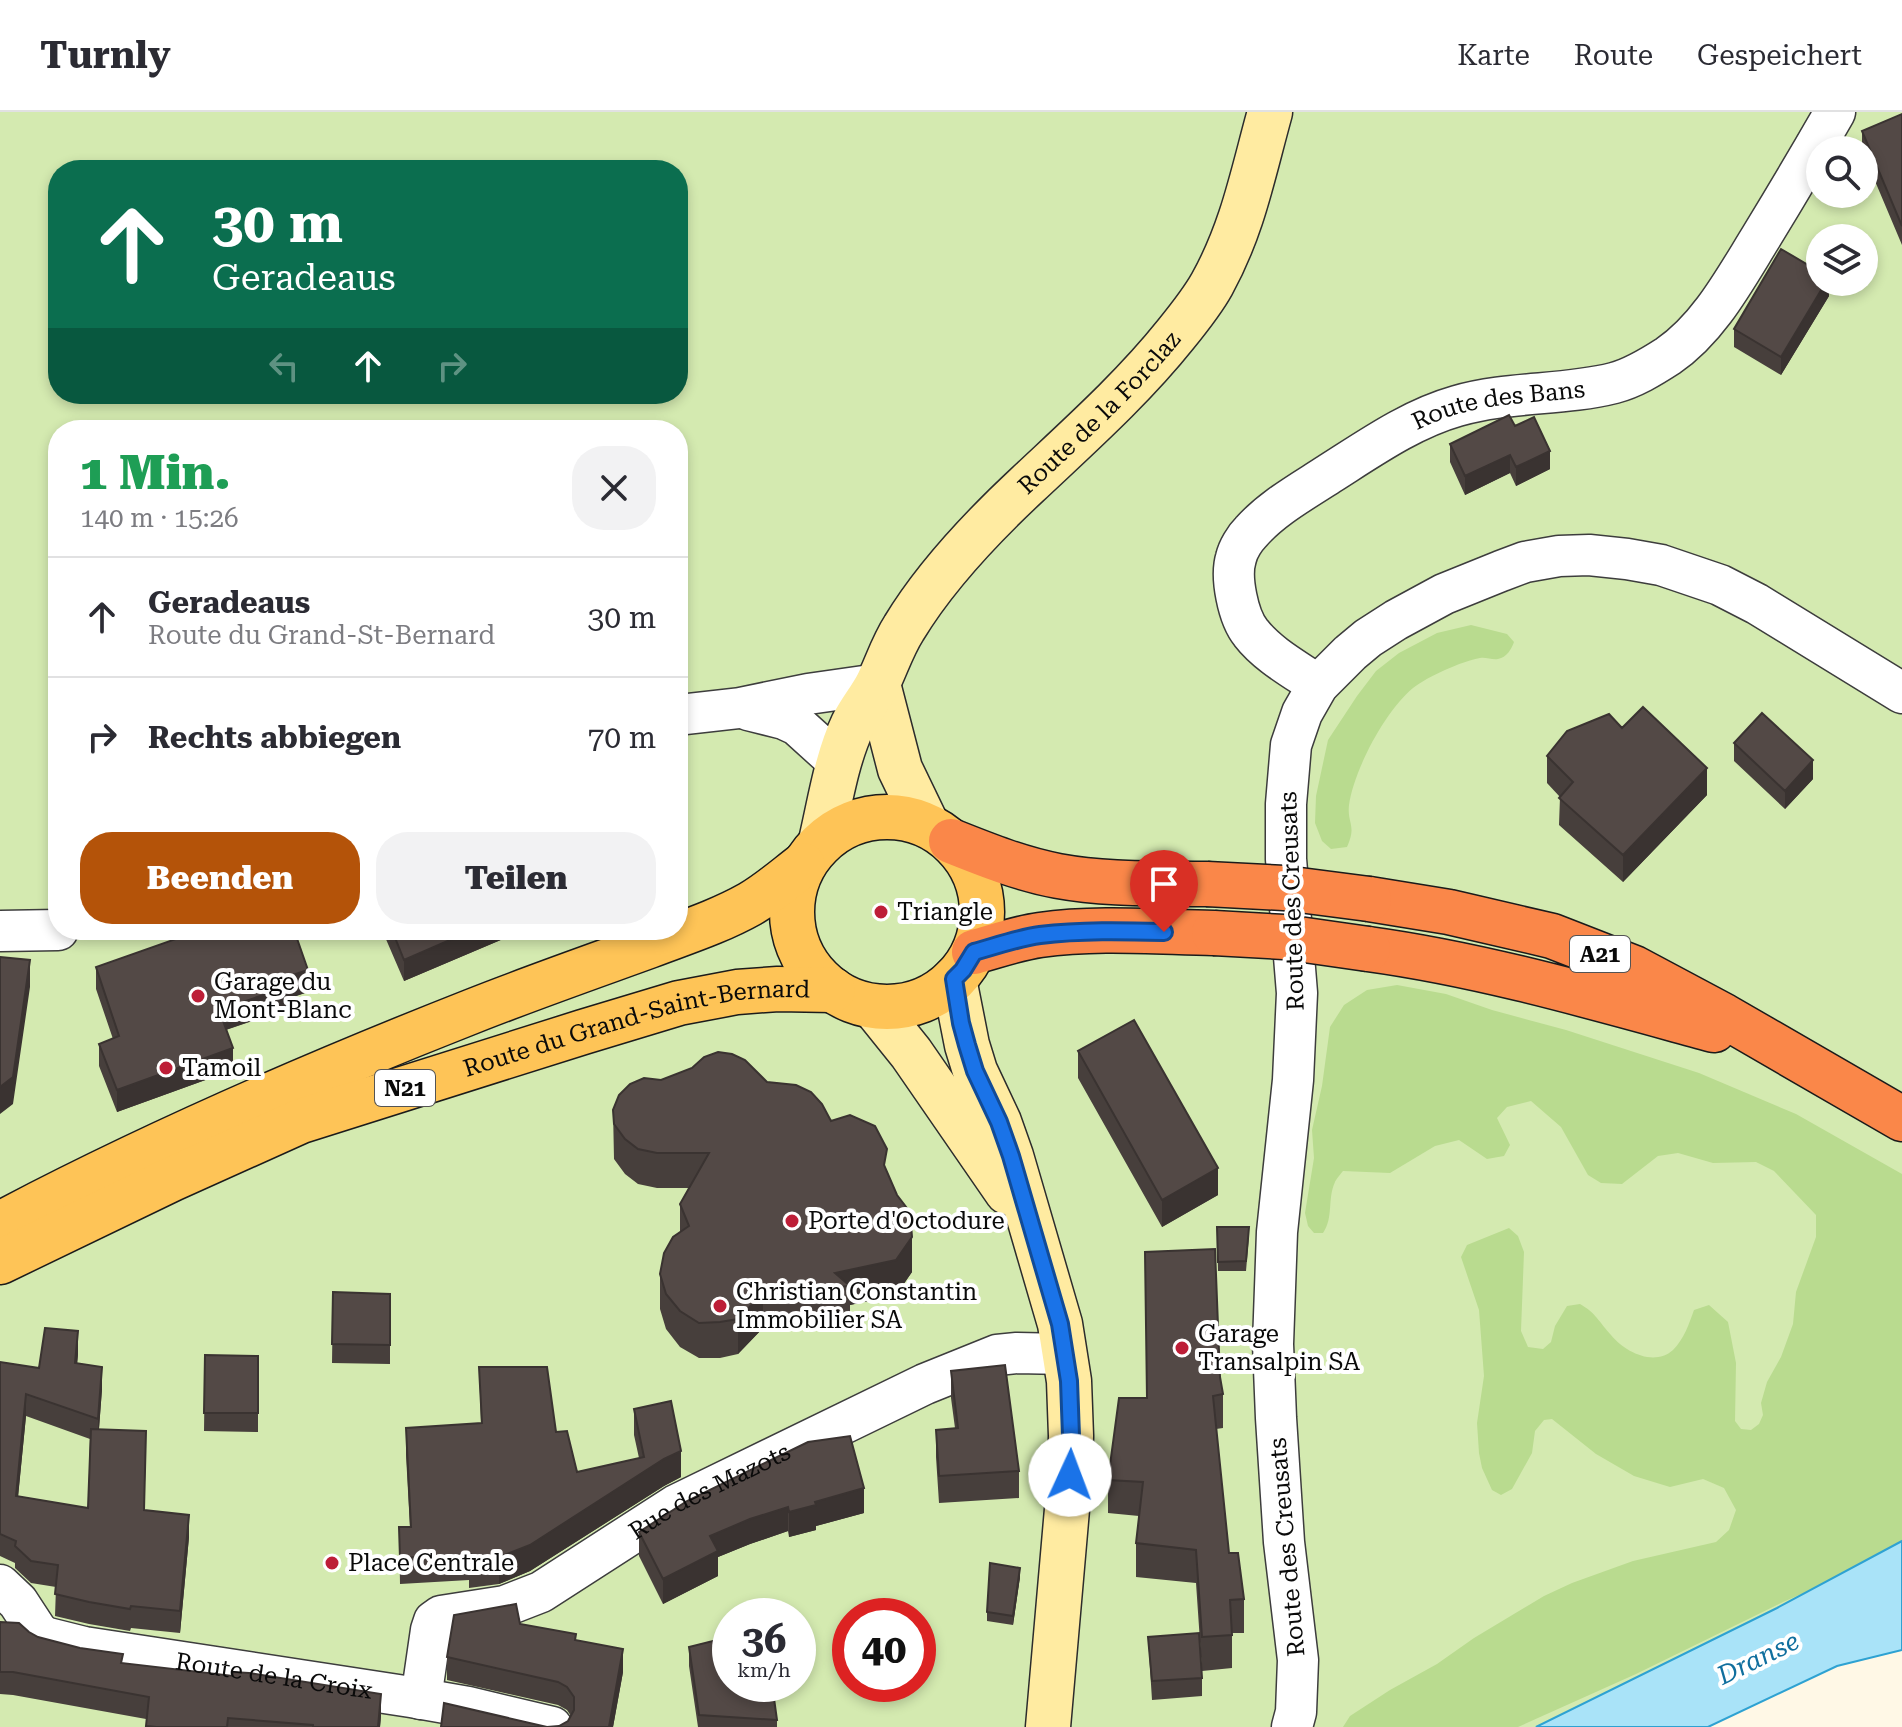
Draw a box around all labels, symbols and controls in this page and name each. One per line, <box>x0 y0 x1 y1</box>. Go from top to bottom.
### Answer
text: Turnly <box>40 33 171 77</box>
text: Karte <box>1457 39 1530 72</box>
text: Route <box>1574 39 1653 72</box>
text: Gespeichert <box>1697 39 1862 72</box>
map controls <box>1806 136 1878 296</box>
button: search <box>1806 136 1878 208</box>
text: 30 m <box>212 190 343 256</box>
icon: ahead <box>80 192 184 296</box>
button: layers <box>1806 224 1878 296</box>
text: Geradeaus <box>212 257 396 299</box>
street label: Route de la Forclaz <box>1013 326 1186 500</box>
icon: left <box>262 344 306 388</box>
icon: ahead <box>346 344 390 388</box>
icon: right <box>430 344 474 388</box>
street label: Route des Bans <box>1407 375 1586 436</box>
text: 1 Min. <box>80 445 230 501</box>
button: close <box>572 446 656 530</box>
text: 140 m · 15:26 <box>80 503 239 533</box>
text: Geradeaus <box>148 585 310 620</box>
icon: ahead <box>80 595 124 639</box>
text: 30 m <box>587 600 656 635</box>
text: Route du Grand-St-Bernard <box>148 620 495 650</box>
icon: right <box>80 715 124 759</box>
text: Rechts abbiegen <box>148 720 401 755</box>
text: 70 m <box>587 720 656 755</box>
street label: Route des Creusats <box>1274 791 1310 1011</box>
button: Beenden <box>80 832 360 924</box>
button: Teilen <box>376 832 656 924</box>
pin <box>1130 850 1198 932</box>
icon: arrive <box>1142 862 1186 906</box>
place label: Triangle <box>897 898 993 926</box>
marker: Triangle <box>872 903 890 921</box>
road number: A21 <box>1570 936 1630 972</box>
place label: Garage du Mont-Blanc <box>214 968 352 1024</box>
street label: Route du Grand-Saint-Bernard <box>460 975 810 1083</box>
marker: Garage du Mont-Blanc <box>189 987 207 1005</box>
place label: Tamoil <box>182 1054 261 1082</box>
marker: Tamoil <box>157 1059 175 1077</box>
road number: N21 <box>375 1070 435 1106</box>
place label: Porte d'Octodure <box>808 1207 1005 1235</box>
marker: Porte d'Octodure <box>783 1212 801 1230</box>
place label: Christian Constantin Immobilier SA <box>736 1278 977 1334</box>
marker: Christian Constantin Immobilier SA <box>711 1297 729 1315</box>
place label: Garage Transalpin SA <box>1198 1320 1360 1376</box>
marker: Garage Transalpin SA <box>1173 1339 1191 1357</box>
position arrow <box>1028 1433 1112 1517</box>
street label: Route des Creusats <box>1263 1436 1311 1658</box>
street label: Rue des Mazots <box>624 1438 795 1546</box>
place label: Place Centrale <box>348 1549 514 1577</box>
marker: Place Centrale <box>323 1554 341 1572</box>
speed limit sign: 40 <box>832 1598 936 1702</box>
text: 36 <box>742 1616 786 1663</box>
water label: Dranse <box>1711 1625 1804 1691</box>
street label: Route de la Croix <box>174 1647 374 1705</box>
text: km/h <box>737 1658 791 1682</box>

